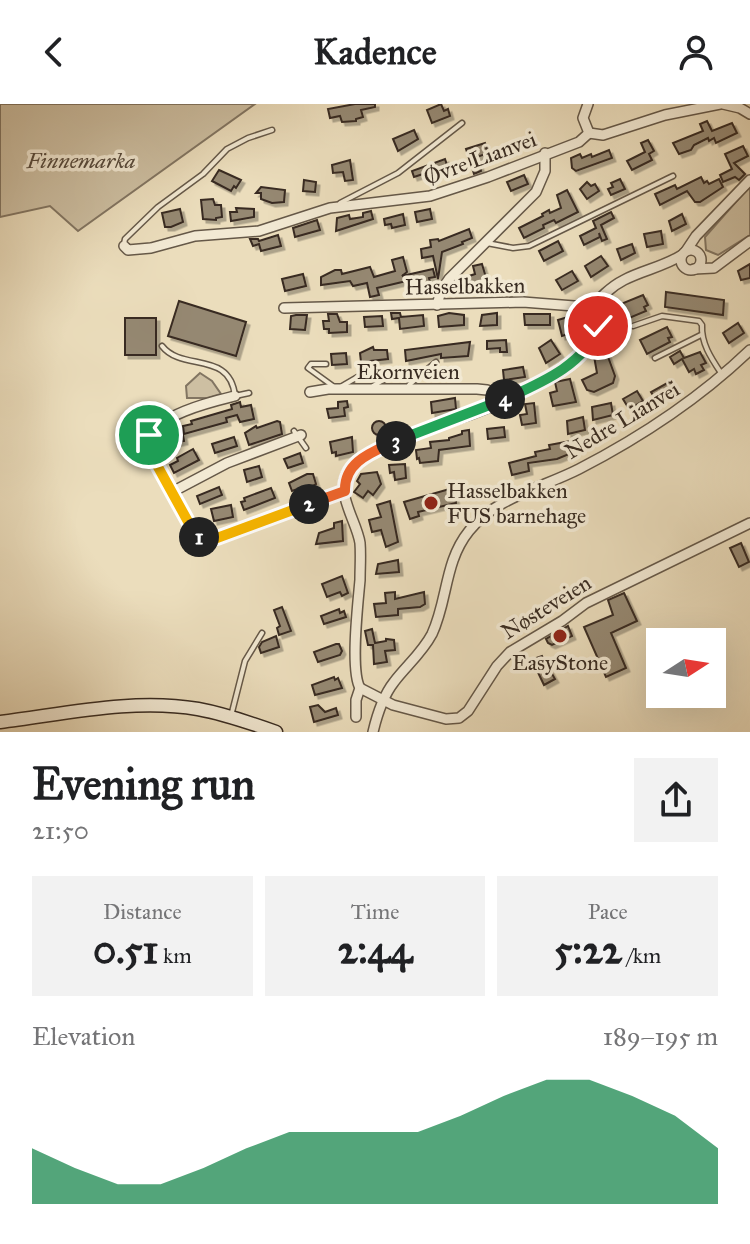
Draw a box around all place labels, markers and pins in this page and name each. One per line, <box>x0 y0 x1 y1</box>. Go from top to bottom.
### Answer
pin <box>564 292 632 360</box>
pin: 4 <box>485 379 525 419</box>
pin <box>115 401 183 469</box>
pin: 3 <box>376 421 416 461</box>
place label: Hasselbakken FUS barnehage <box>447 477 586 529</box>
pin: 2 <box>289 484 329 524</box>
marker: Hasselbakken FUS barnehage <box>422 494 440 512</box>
pin: 1 <box>179 517 219 557</box>
marker: EasyStone <box>551 627 569 645</box>
place label: EasyStone <box>512 649 608 676</box>

